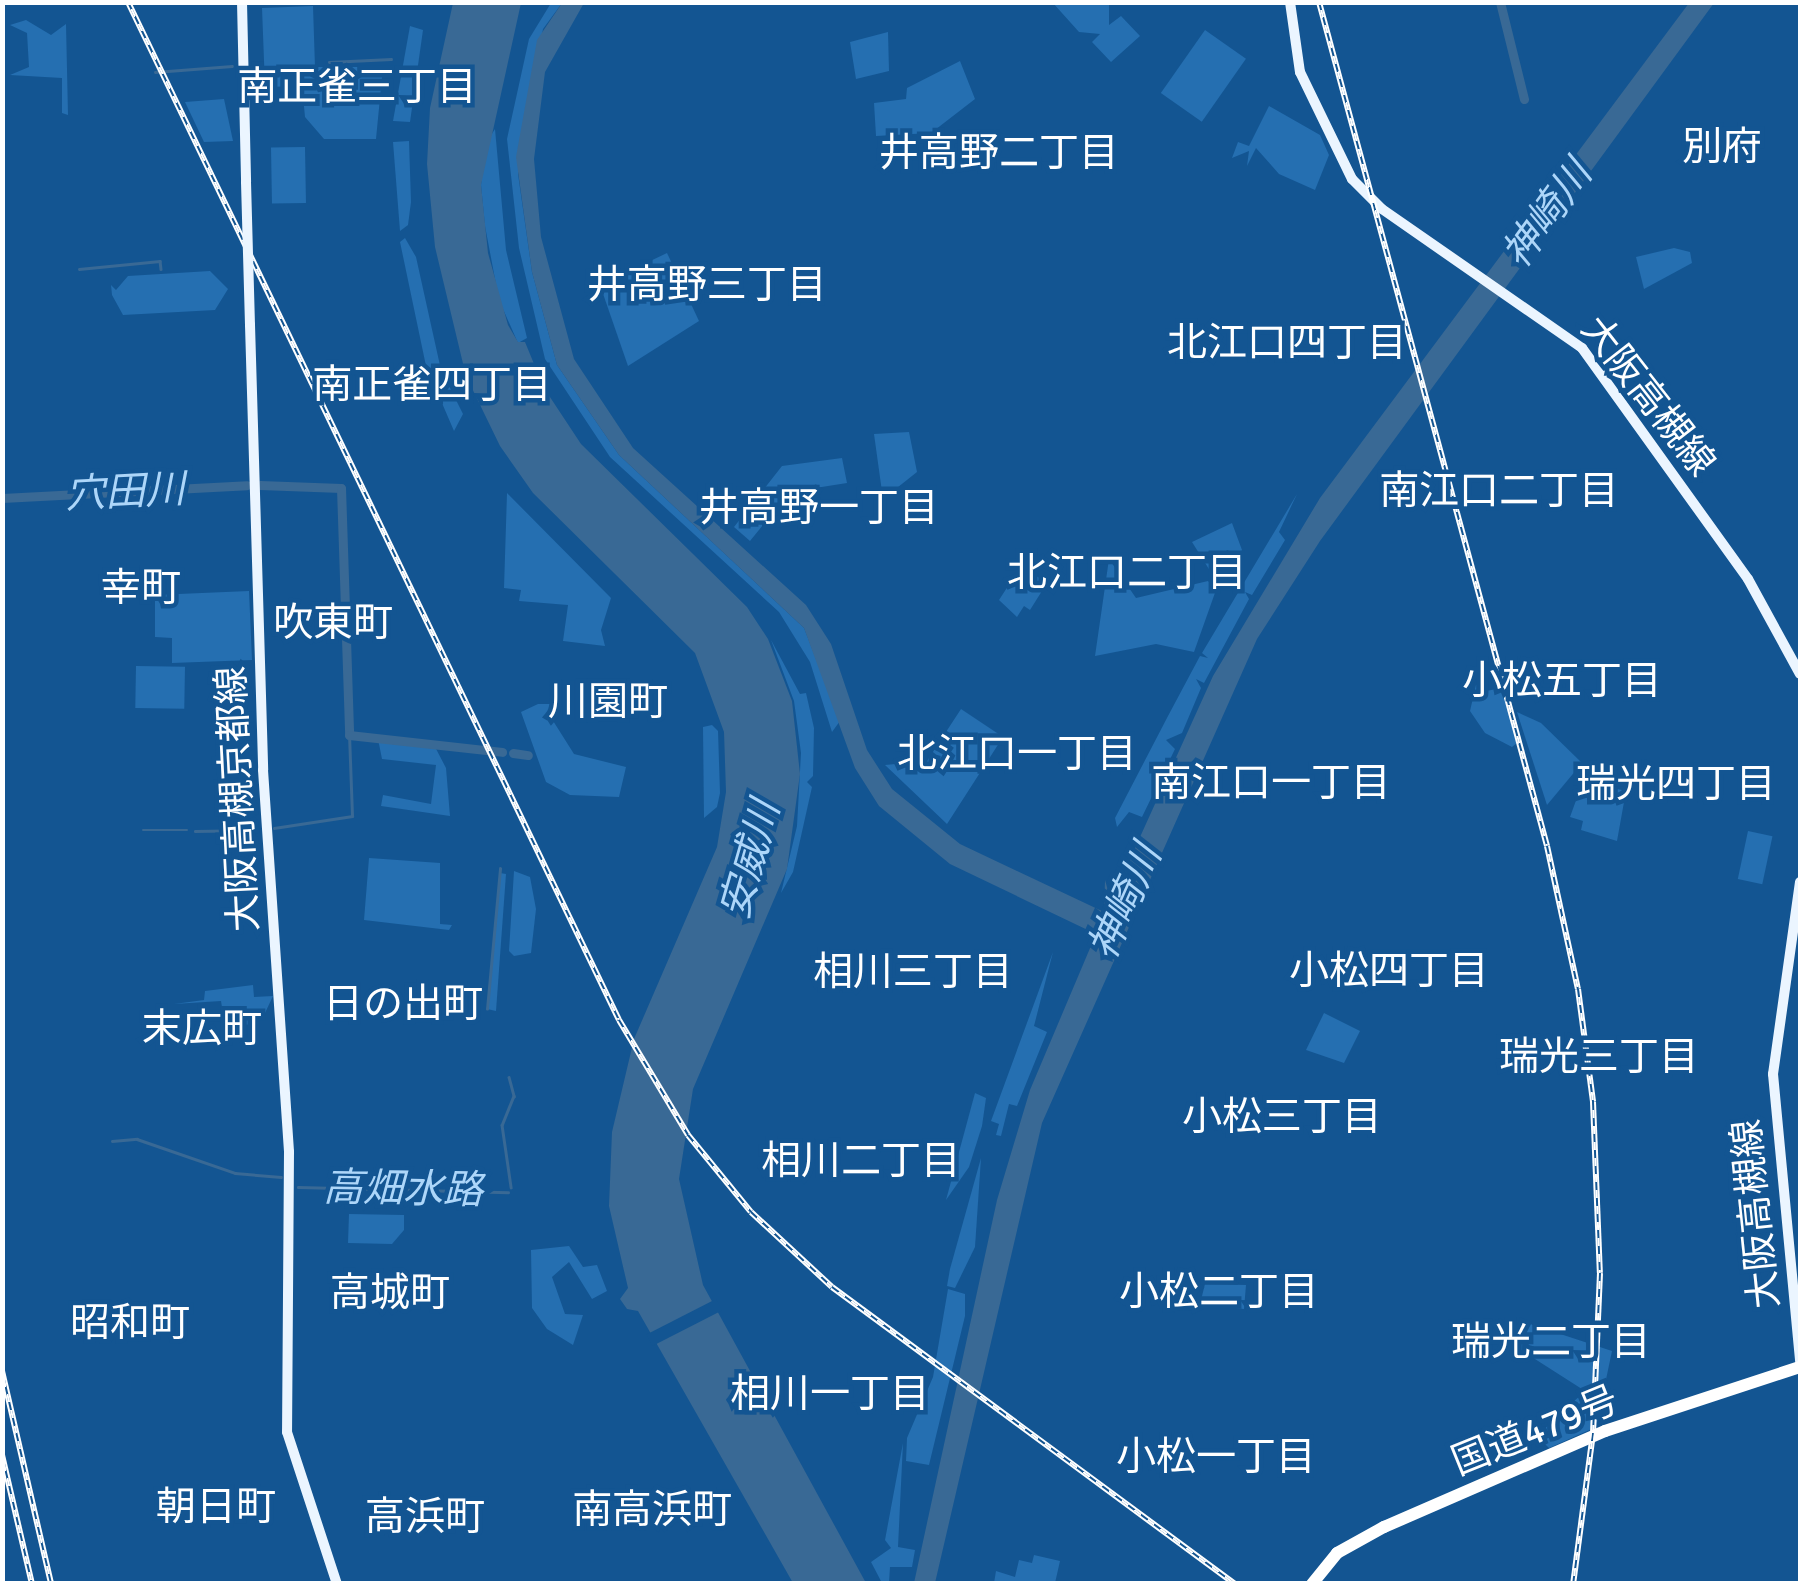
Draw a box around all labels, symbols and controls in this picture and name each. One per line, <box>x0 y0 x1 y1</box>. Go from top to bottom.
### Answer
district label: 南正雀三丁目 <box>237 63 477 111</box>
district label: 別府 <box>1682 123 1762 171</box>
district label: 井高野二丁目 <box>879 129 1119 177</box>
water label: 神崎川 <box>1492 151 1602 277</box>
district label: 井高野三丁目 <box>587 261 827 309</box>
street label: 大阪高槻線 <box>1572 307 1724 485</box>
district label: 北江口四丁目 <box>1167 319 1407 367</box>
district label: 南正雀四丁目 <box>312 361 552 409</box>
water label: 穴田川 <box>64 465 186 519</box>
district label: 南江口二丁目 <box>1379 467 1619 515</box>
district label: 井高野一丁目 <box>699 484 939 532</box>
district label: 北江口二丁目 <box>1007 549 1247 597</box>
district label: 幸町 <box>101 564 181 612</box>
district label: 吹東町 <box>273 599 393 647</box>
district label: 小松五丁目 <box>1462 657 1662 705</box>
street label: 大阪高槻京都線 <box>208 665 268 933</box>
district label: 川園町 <box>548 678 668 726</box>
district label: 北江口一丁目 <box>897 730 1137 778</box>
district label: 南江口一丁目 <box>1151 759 1391 807</box>
district label: 瑞光四丁目 <box>1576 760 1776 808</box>
water label: 安威川 <box>710 796 790 924</box>
water label: 神崎川 <box>1079 837 1171 967</box>
district label: 小松四丁目 <box>1289 947 1489 995</box>
district label: 相川三丁目 <box>813 948 1013 996</box>
district label: 日の出町 <box>323 980 483 1028</box>
district label: 末広町 <box>142 1005 262 1053</box>
district label: 瑞光三丁目 <box>1499 1033 1699 1081</box>
district label: 小松三丁目 <box>1182 1093 1382 1141</box>
street label: 大阪高槻線 <box>1723 1117 1789 1311</box>
district label: 相川二丁目 <box>761 1137 961 1185</box>
water label: 高畑水路 <box>323 1164 483 1214</box>
district label: 小松二丁目 <box>1119 1268 1319 1316</box>
district label: 高城町 <box>330 1269 450 1317</box>
district label: 昭和町 <box>70 1299 190 1347</box>
district label: 瑞光二丁目 <box>1451 1318 1651 1366</box>
district label: 相川一丁目 <box>730 1370 930 1418</box>
street label: 国道479号 <box>1445 1377 1625 1485</box>
district label: 小松一丁目 <box>1116 1433 1316 1481</box>
district label: 朝日町 <box>156 1483 276 1531</box>
district label: 南高浜町 <box>572 1486 732 1534</box>
district label: 高浜町 <box>365 1493 485 1541</box>

